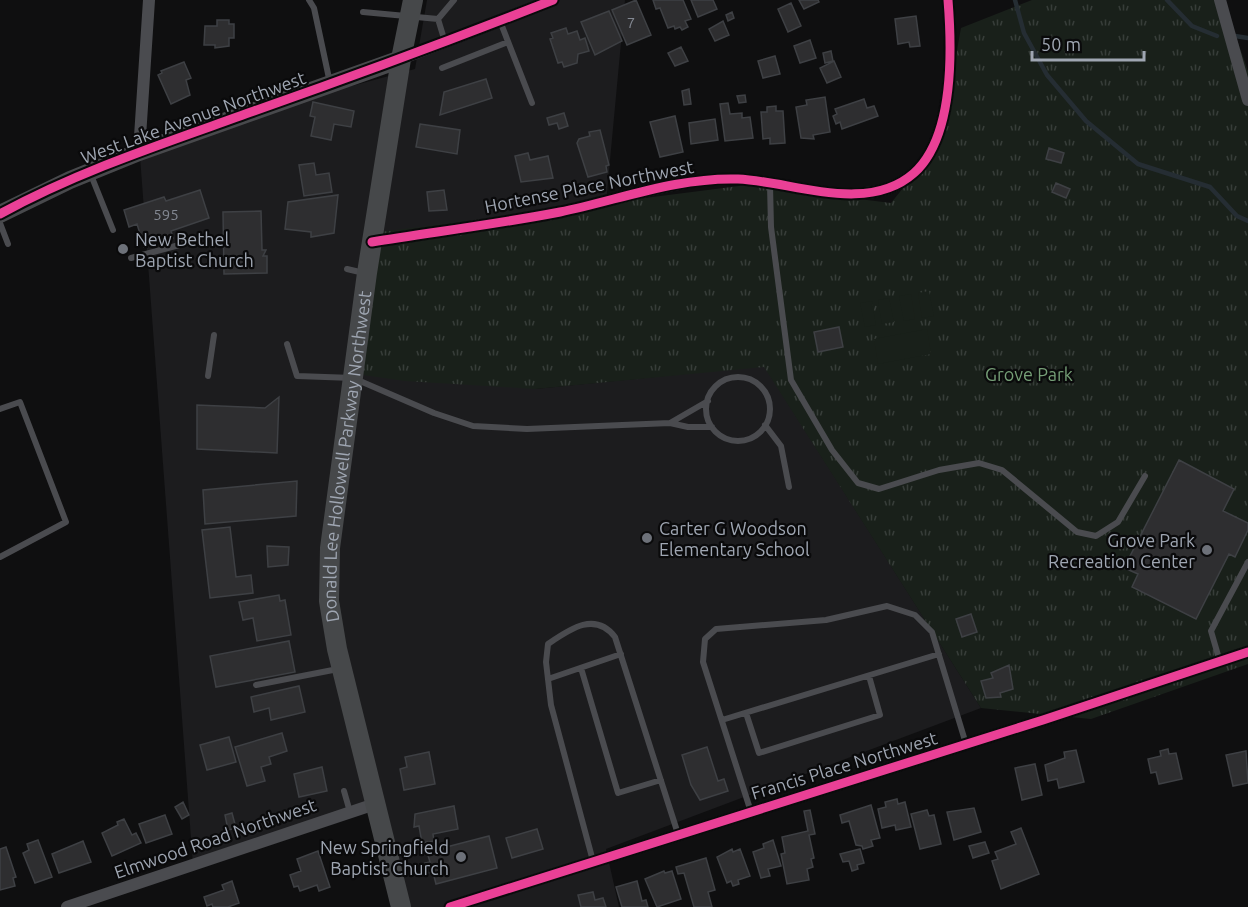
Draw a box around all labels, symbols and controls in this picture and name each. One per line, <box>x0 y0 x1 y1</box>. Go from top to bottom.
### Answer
house number: 7 <box>627 14 635 31</box>
scale bar <box>1032 24 1144 62</box>
text: 50 m <box>1041 34 1081 54</box>
street label: West Lake Avenue Northwest <box>78 67 308 167</box>
street label: Hortense Place Northwest <box>483 156 695 216</box>
house number: 595 <box>153 206 179 223</box>
place label: New Bethel Baptist Church <box>135 229 254 270</box>
marker: New Bethel Baptist Church <box>116 242 130 256</box>
street label: Donald Lee Hollowell Parkway Northwest <box>319 289 375 624</box>
park label: Grove Park <box>985 364 1073 384</box>
place label: Carter G Woodson Elementary School <box>659 518 810 559</box>
place label: Grove Park Recreation Center <box>1048 530 1195 571</box>
marker: Carter G Woodson Elementary School <box>640 531 654 545</box>
marker: Grove Park Recreation Center <box>1200 543 1214 557</box>
street label: Francis Place Northwest <box>748 727 940 803</box>
street label: Elmwood Road Northwest <box>112 794 318 882</box>
place label: New Springfield Baptist Church <box>320 837 449 878</box>
marker: New Springfield Baptist Church <box>454 850 468 864</box>

